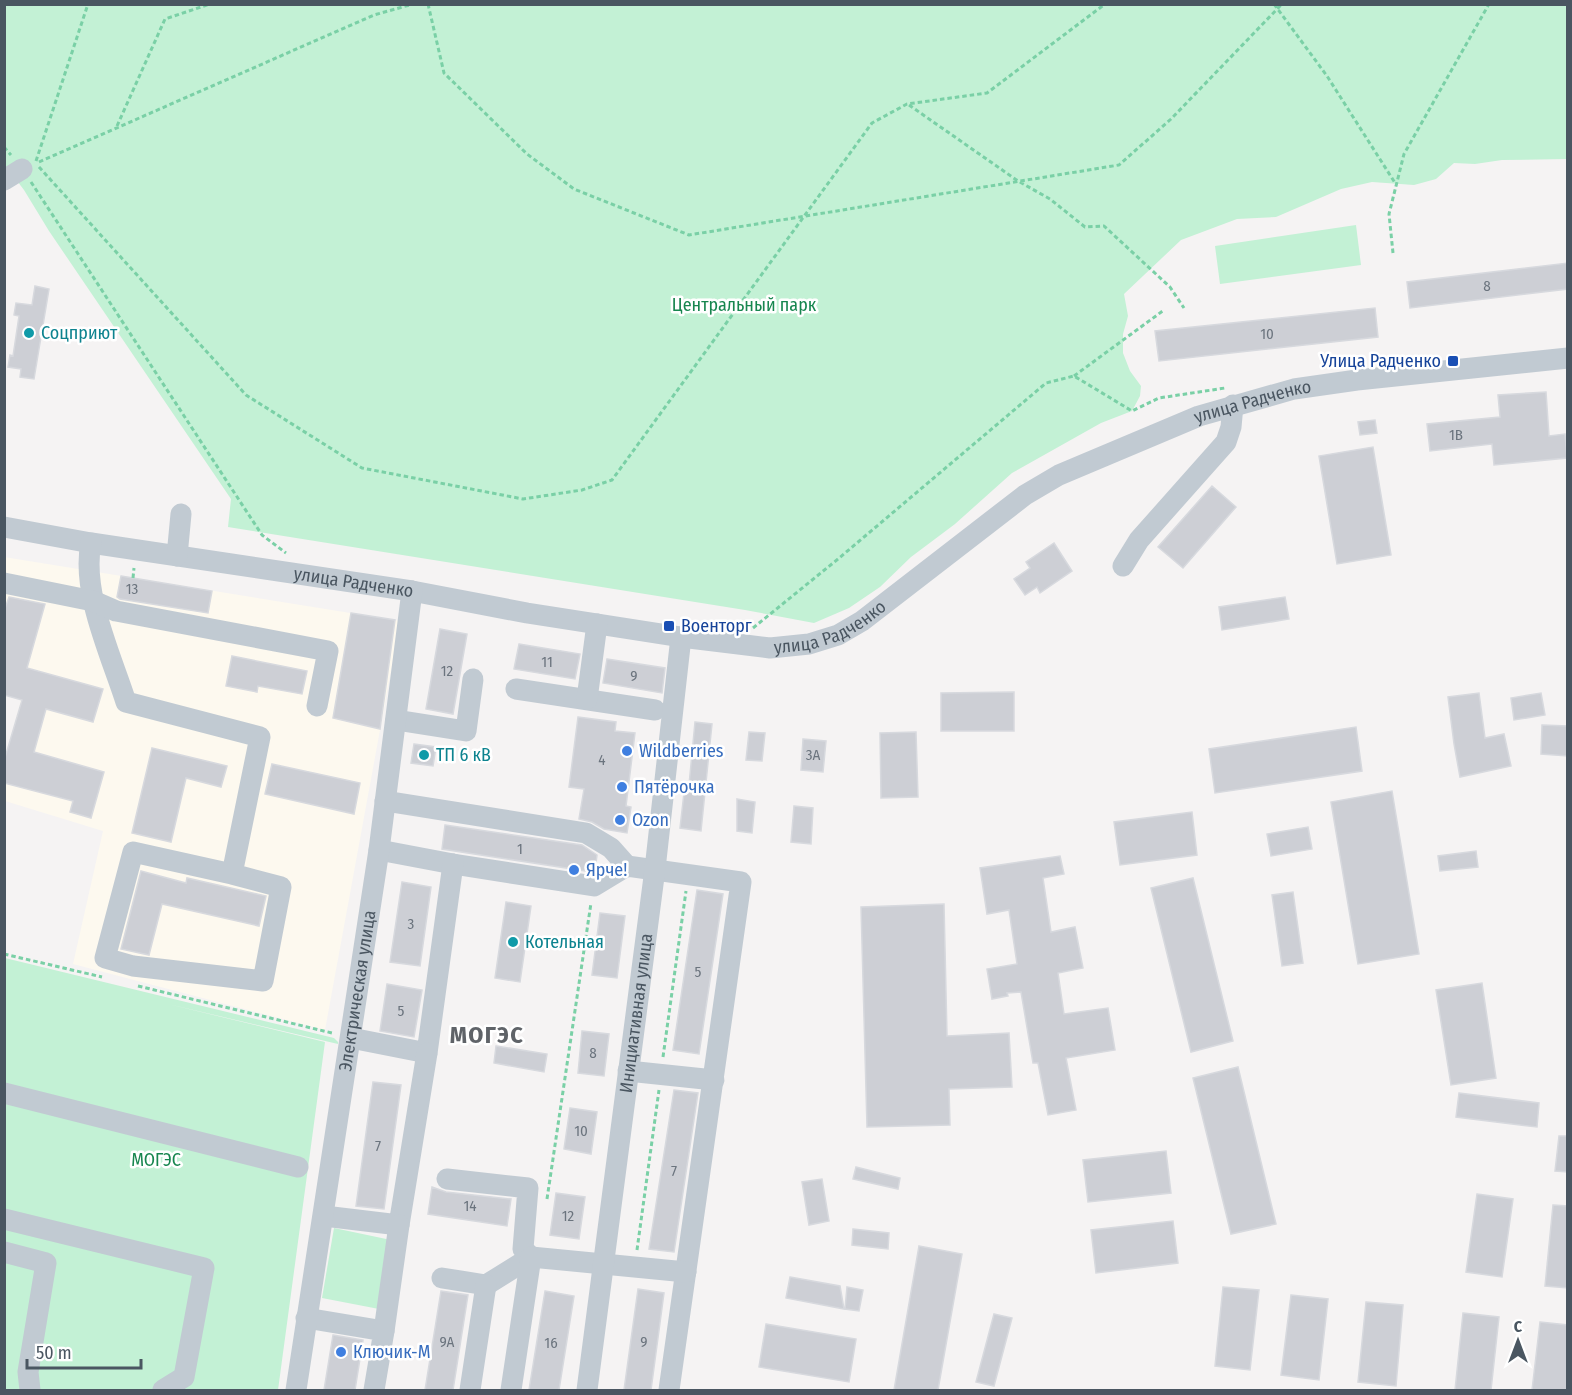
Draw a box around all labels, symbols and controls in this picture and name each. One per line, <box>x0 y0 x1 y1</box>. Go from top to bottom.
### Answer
house number: 8 <box>1483 277 1491 295</box>
park label: Центральный парк <box>672 294 817 316</box>
place label: Соцприют <box>41 322 118 344</box>
house number: 10 <box>1260 325 1274 343</box>
marker: Соцприют <box>22 326 36 340</box>
place label: Улица Радченко <box>1319 350 1441 372</box>
marker: Улица Радченко <box>1446 354 1460 368</box>
street label: улица Радченко <box>1190 376 1313 428</box>
house number: 1В <box>1449 426 1463 444</box>
street label: улица Радченко <box>292 562 415 602</box>
house number: 13 <box>126 580 139 598</box>
street label: улица Радченко <box>773 596 890 659</box>
place label: Военторг <box>681 615 752 637</box>
marker: Военторг <box>662 619 676 633</box>
house number: 11 <box>541 653 553 671</box>
house number: 12 <box>441 662 454 680</box>
house number: 9 <box>630 667 638 685</box>
place label: Wildberries <box>639 740 724 762</box>
place label: ТП 6 кВ <box>436 744 491 766</box>
marker: Wildberries <box>620 744 634 758</box>
house number: 3А <box>806 746 820 764</box>
marker: ТП 6 кВ <box>417 748 431 762</box>
house number: 4 <box>598 751 606 769</box>
place label: Пятёрочка <box>634 776 715 798</box>
marker: Пятёрочка <box>615 780 629 794</box>
place label: Ozon <box>632 809 669 831</box>
marker: Ozon <box>613 813 627 827</box>
house number: 1 <box>517 840 523 858</box>
place label: Ярче! <box>586 859 627 881</box>
marker: Ярче! <box>567 863 581 877</box>
street label: Электрическая улица <box>334 908 381 1073</box>
house number: 3 <box>408 915 415 933</box>
place label: Котельная <box>525 931 604 953</box>
street label: Инициативная улица <box>615 932 658 1094</box>
marker: Котельная <box>506 935 520 949</box>
house number: 5 <box>695 963 702 981</box>
house number: 5 <box>398 1002 405 1020</box>
district label: МОГЭС <box>450 1021 524 1049</box>
house number: 8 <box>589 1044 597 1062</box>
house number: 10 <box>574 1122 588 1140</box>
house number: 7 <box>375 1137 381 1155</box>
park label: МОГЭС <box>131 1149 181 1171</box>
house number: 7 <box>671 1162 677 1180</box>
house number: 14 <box>463 1197 477 1215</box>
house number: 12 <box>562 1207 575 1225</box>
north arrow <box>1488 1311 1548 1371</box>
text: С <box>1514 1317 1523 1336</box>
scale bar <box>27 1332 141 1370</box>
house number: 9А <box>439 1333 455 1351</box>
house number: 9 <box>640 1333 648 1351</box>
house number: 16 <box>544 1334 558 1352</box>
place label: Ключик-М <box>353 1341 430 1363</box>
text: 50 m <box>36 1342 72 1364</box>
marker: Ключик-М <box>334 1345 348 1359</box>

